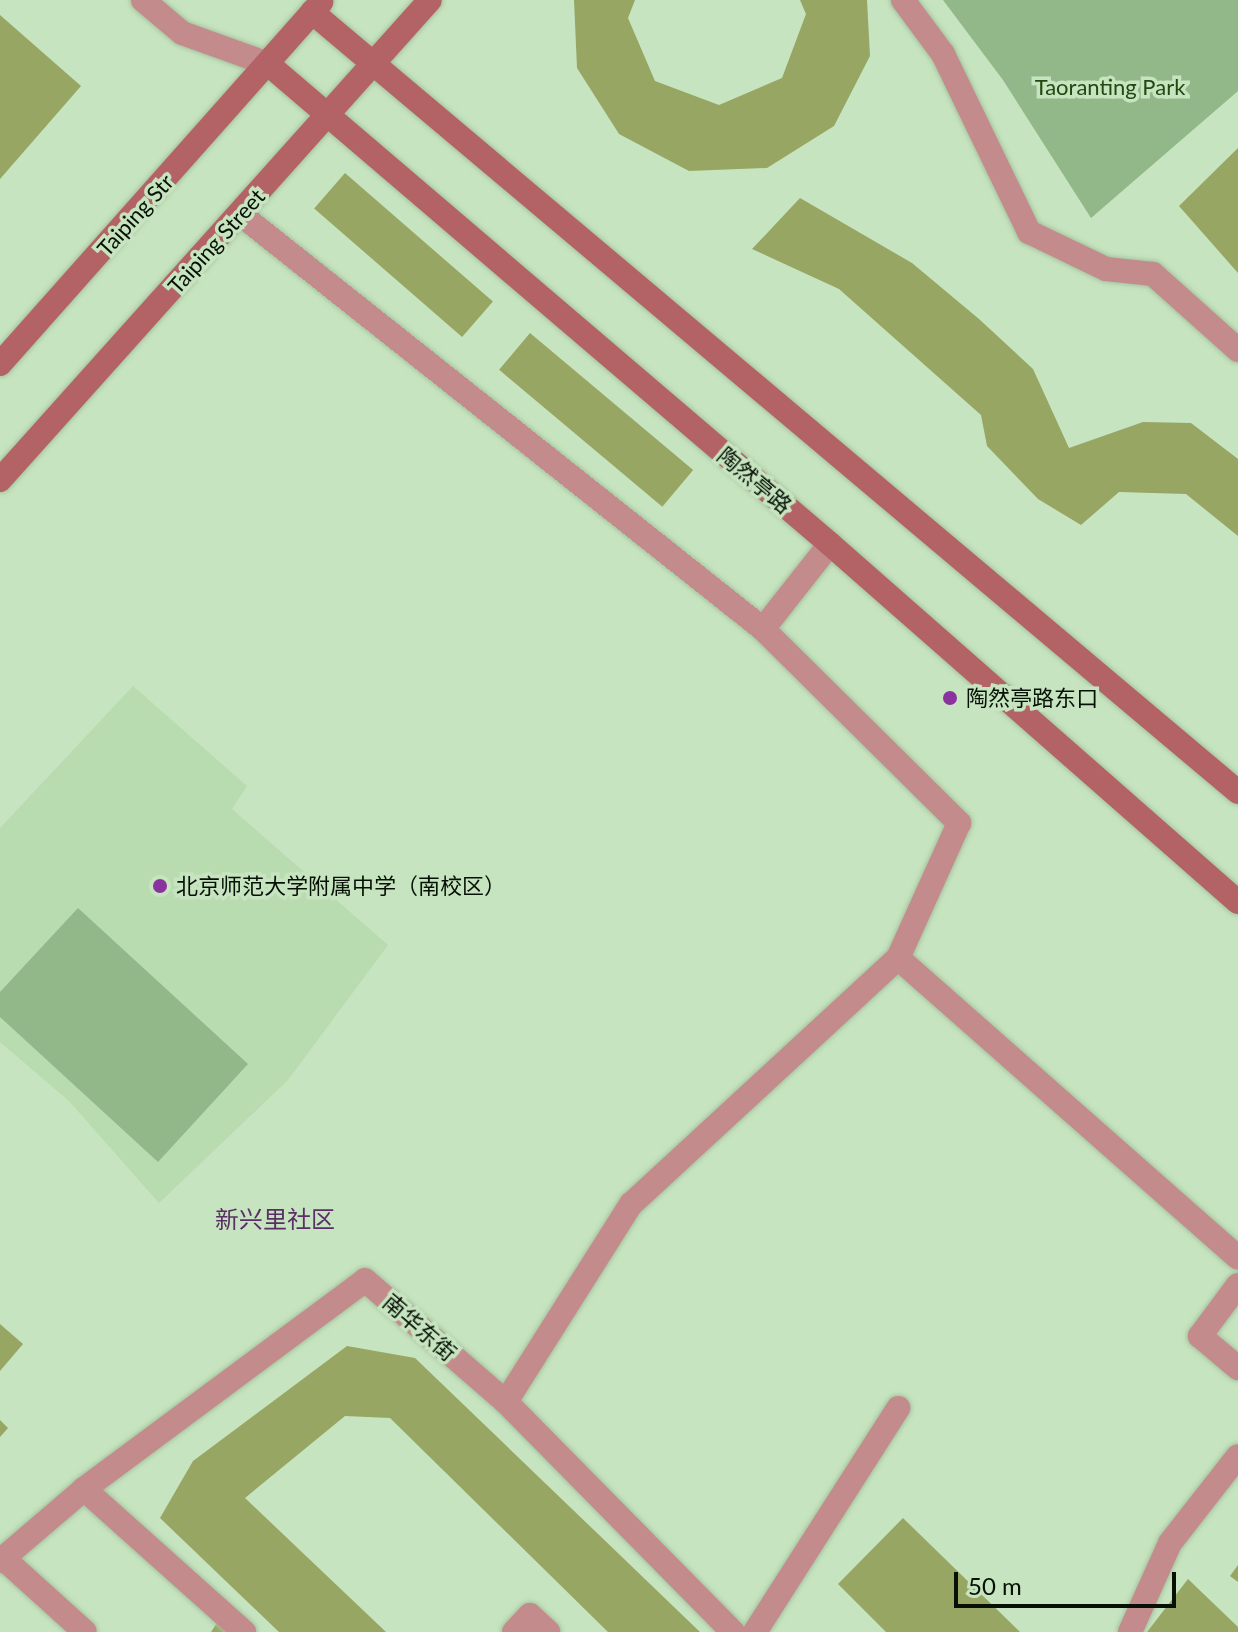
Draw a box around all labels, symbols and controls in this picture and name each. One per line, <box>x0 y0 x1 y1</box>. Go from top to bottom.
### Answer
park label: Taoranting Park <box>1035 74 1185 100</box>
street label: Taiping Str <box>91 169 179 261</box>
street label: Taiping Street <box>162 183 270 299</box>
street label: 陶然亭路 <box>713 442 797 518</box>
place label: 陶然亭路东口 <box>966 685 1098 711</box>
marker: 陶然亭路东口 <box>941 689 959 707</box>
place label: 北京师范大学附属中学（南校区） <box>176 873 506 899</box>
marker: 北京师范大学附属中学（南校区） <box>151 877 169 895</box>
district label: 新兴里社区 <box>215 1205 335 1233</box>
street label: 南华东街 <box>378 1288 462 1366</box>
scale bar <box>958 1556 1180 1606</box>
text: 50 m <box>968 1571 1022 1600</box>

